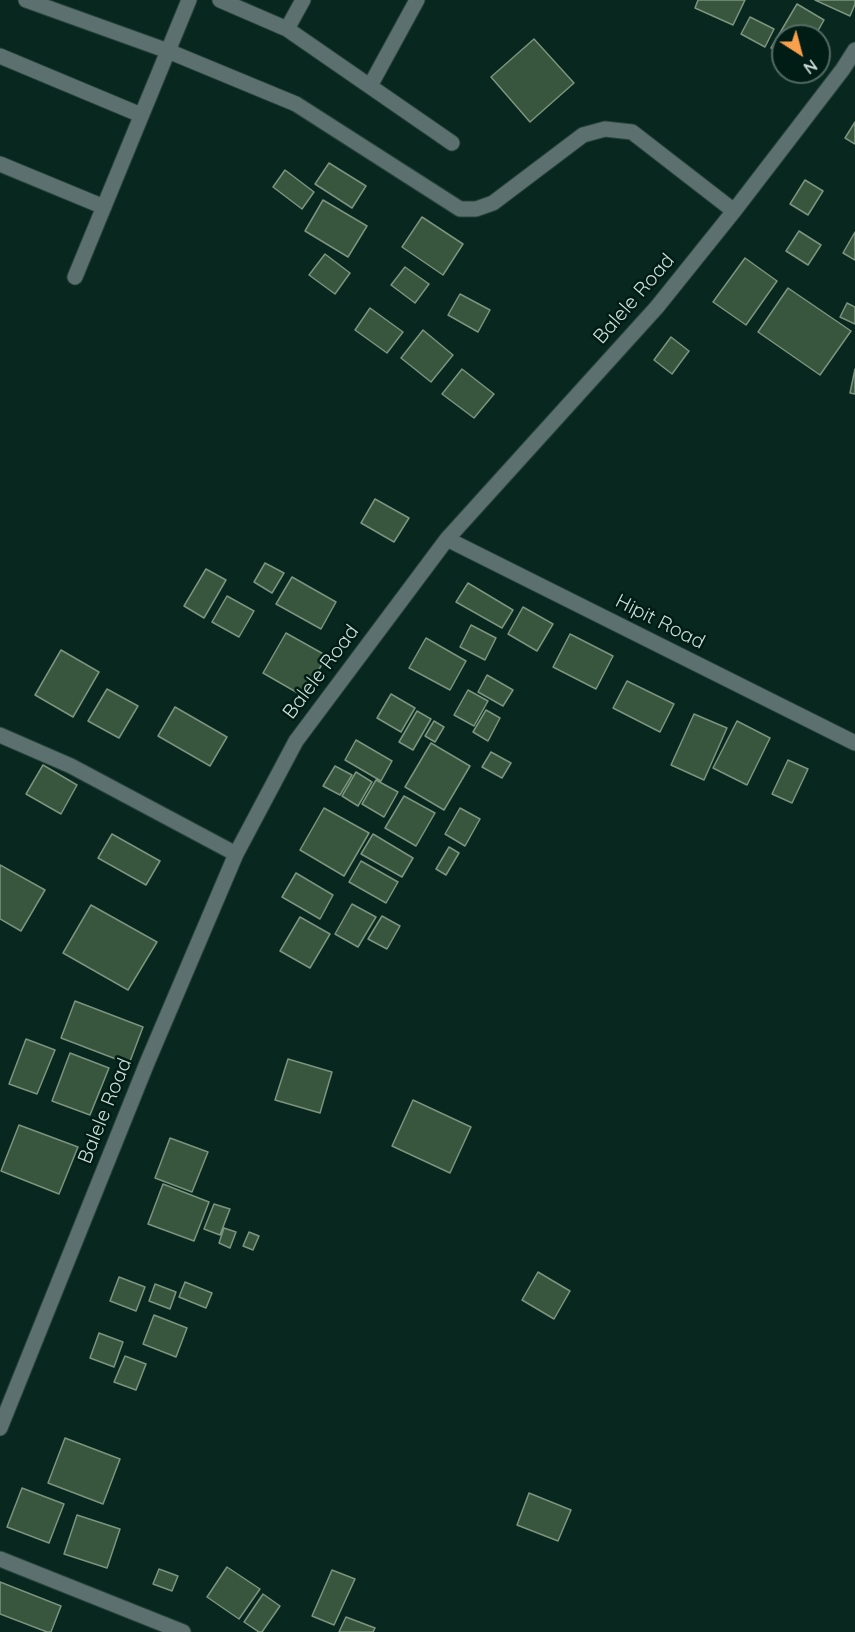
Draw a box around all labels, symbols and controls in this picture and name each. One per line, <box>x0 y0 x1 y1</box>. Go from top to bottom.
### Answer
north arrow <box>771 24 831 84</box>
text: N <box>800 55 821 78</box>
street label: Balele Road <box>588 249 680 349</box>
street label: Hipit Road <box>611 589 709 655</box>
street label: Balele Road <box>278 620 364 724</box>
street label: Balele Road <box>73 1055 137 1167</box>

